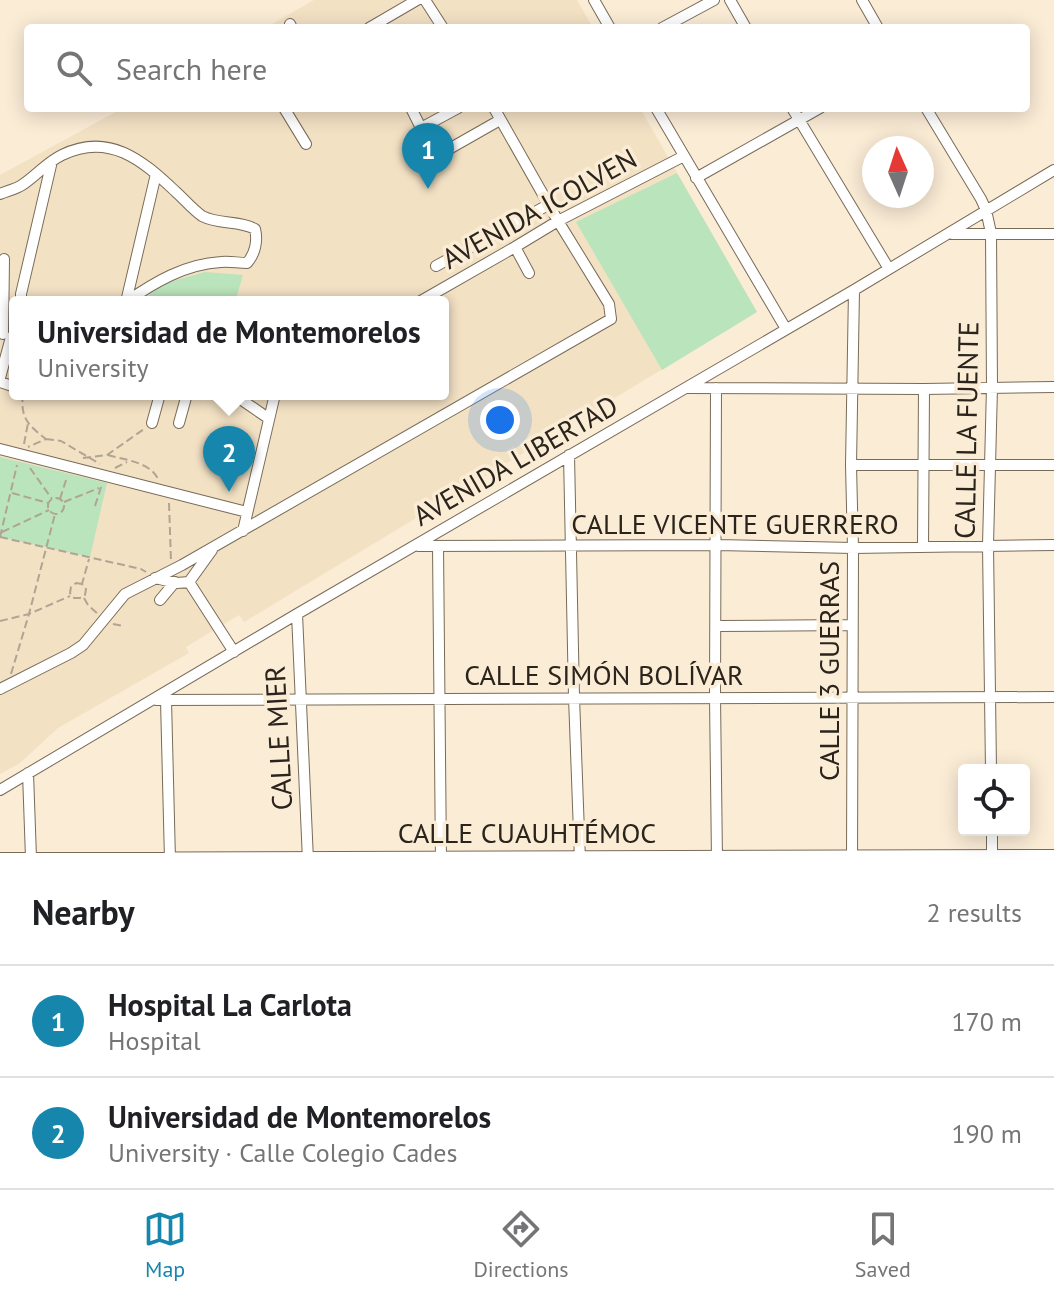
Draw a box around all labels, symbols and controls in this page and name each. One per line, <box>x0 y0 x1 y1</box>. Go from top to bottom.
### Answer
search box <box>24 24 1030 112</box>
icon: search <box>52 46 96 90</box>
text: Search here <box>116 49 267 88</box>
pin: 1 <box>402 123 454 189</box>
north arrow <box>862 136 934 208</box>
street label: AVENIDA ICOLVEN <box>435 139 643 277</box>
popup <box>9 296 449 400</box>
text: Universidad de Montemorelos <box>37 312 421 351</box>
street label: CALLE LA FUENTE <box>946 321 986 539</box>
text: University <box>37 351 149 384</box>
street label: AVENIDA LIBERTAD <box>406 386 624 534</box>
your location <box>480 400 520 440</box>
pin: 2 <box>203 426 255 492</box>
street label: CALLE VICENTE GUERRERO <box>571 505 899 542</box>
street label: CALLE 3 GUERRAS <box>810 561 847 781</box>
street label: CALLE SIMÓN BOLÍVAR <box>464 656 744 693</box>
street label: CALLE MIER <box>256 665 300 811</box>
map controls <box>958 764 1030 836</box>
button: locate <box>958 764 1030 836</box>
street label: CALLE CUAUHTÉMOC <box>398 814 656 851</box>
text: Nearby <box>32 890 134 934</box>
text: 2 results <box>927 896 1022 929</box>
text: Hospital La Carlota <box>108 985 352 1024</box>
text: 1 <box>51 1005 65 1038</box>
text: 170 m <box>951 1005 1022 1038</box>
text: Hospital <box>108 1024 201 1057</box>
text: Universidad de Montemorelos <box>108 1097 491 1136</box>
text: 2 <box>51 1117 65 1150</box>
text: 190 m <box>951 1117 1022 1150</box>
text: University · Calle Colegio Cades <box>108 1136 457 1169</box>
tab: Map <box>143 1207 187 1283</box>
tab: Directions <box>473 1207 569 1283</box>
tab: Saved <box>855 1207 911 1283</box>

